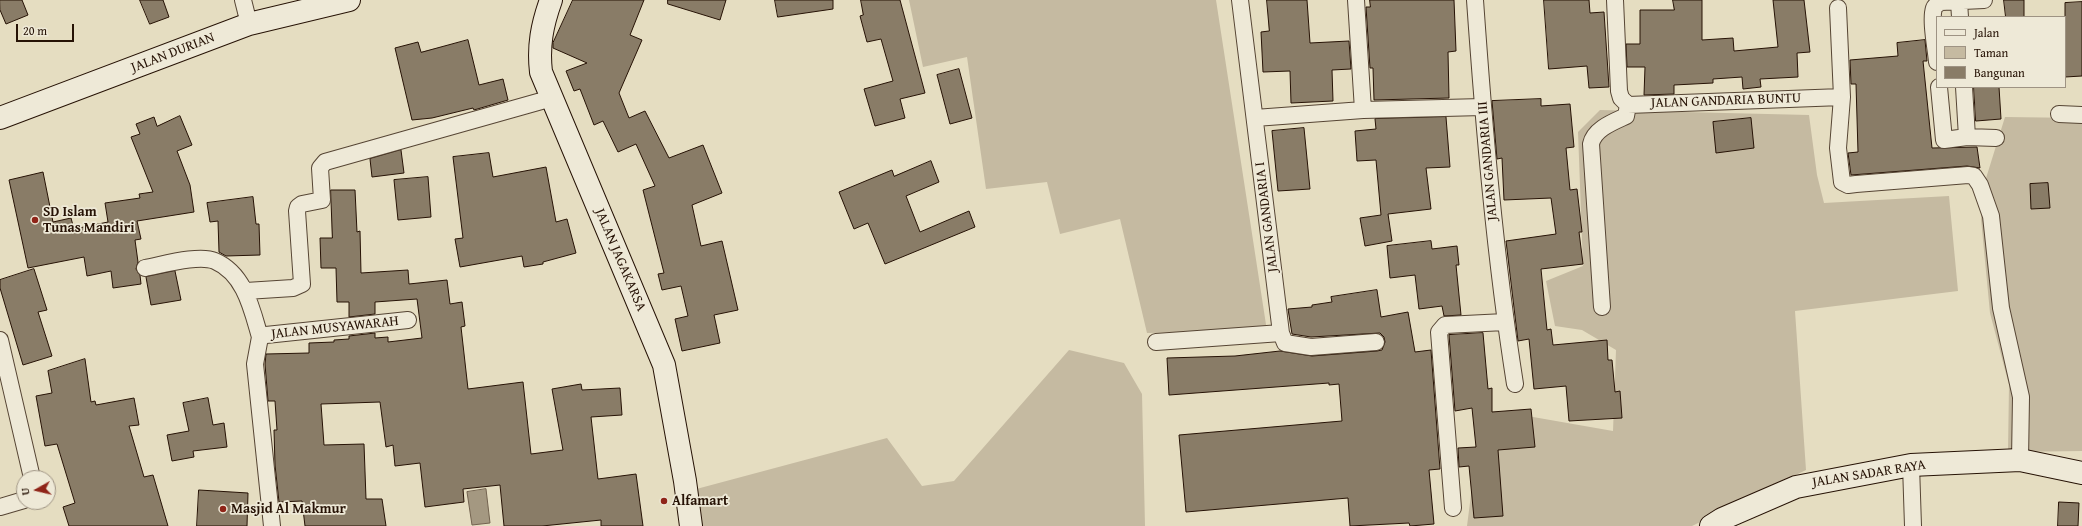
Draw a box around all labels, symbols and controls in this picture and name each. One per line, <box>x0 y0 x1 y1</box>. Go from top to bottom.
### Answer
scale bar <box>18 16 76 42</box>
legend <box>1936 16 2066 88</box>
text: 20 m <box>23 22 47 39</box>
text: Jalan <box>1974 24 1999 41</box>
street label: JALAN DURIAN <box>129 29 217 77</box>
text: Taman <box>1974 44 2008 61</box>
text: Bangunan <box>1974 64 2025 81</box>
street label: JALAN GANDARIA BUNTU <box>1651 90 1801 112</box>
street label: JALAN GANDARIA III <box>1474 101 1502 221</box>
street label: JALAN GANDARIA I <box>1252 161 1282 273</box>
place label: SD Islam Tunas Mandiri <box>43 204 134 236</box>
street label: JALAN JAGAKARSA <box>591 206 649 314</box>
marker: SD Islam Tunas Mandiri <box>30 215 40 225</box>
street label: JALAN MUSYAWARAH <box>270 313 400 343</box>
street label: JALAN SADAR RAYA <box>1811 457 1927 491</box>
north arrow <box>16 470 56 510</box>
text: U <box>17 487 34 496</box>
place label: Alfamart <box>672 493 728 509</box>
marker: Alfamart <box>659 496 669 506</box>
place label: Masjid Al Makmur <box>231 501 346 517</box>
marker: Masjid Al Makmur <box>218 504 228 514</box>

